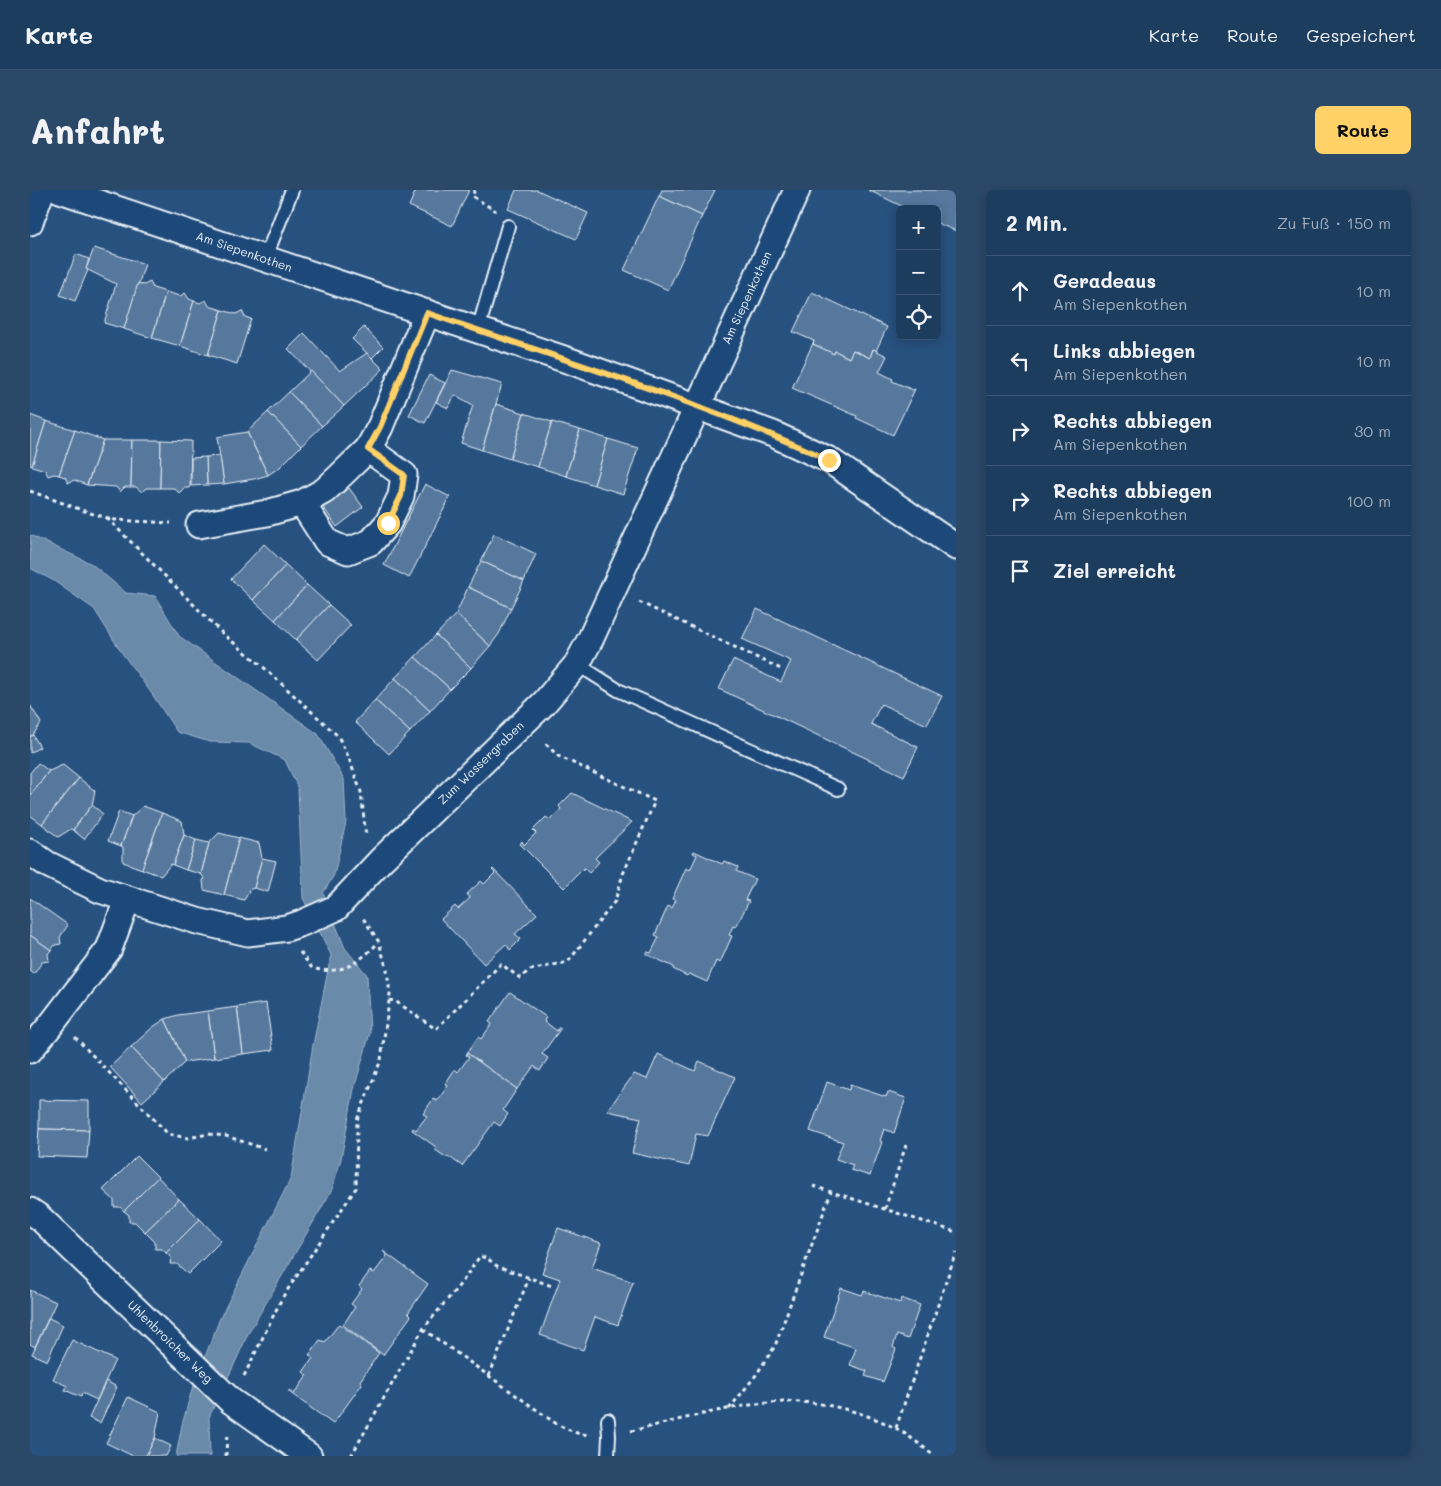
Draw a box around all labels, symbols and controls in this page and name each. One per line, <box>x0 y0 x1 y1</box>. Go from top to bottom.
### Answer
text: Karte <box>25 19 93 50</box>
text: Karte <box>1149 23 1199 47</box>
text: Route <box>1227 23 1278 47</box>
text: Gespeichert <box>1306 23 1416 47</box>
button: Route <box>1315 106 1411 154</box>
text: Anfahrt <box>30 107 165 153</box>
map controls <box>896 205 941 340</box>
button: + <box>896 205 941 250</box>
text: 2 Min. <box>1006 209 1068 236</box>
text: Zu Fuß · 150 m <box>1277 212 1391 233</box>
street label: Am Siepenkothen <box>194 227 295 275</box>
street label: Am Siepenkothen <box>718 249 775 347</box>
button: − <box>896 250 941 295</box>
text: Geradeaus <box>1053 268 1156 293</box>
icon: ahead <box>1006 277 1034 305</box>
text: 10 m <box>1356 280 1391 301</box>
text: Am Siepenkothen <box>1053 293 1187 314</box>
button: locate <box>896 295 941 340</box>
text: Links abbiegen <box>1053 338 1195 363</box>
icon: left <box>1006 347 1034 375</box>
text: 10 m <box>1356 350 1391 371</box>
text: Am Siepenkothen <box>1053 363 1187 384</box>
text: Rechts abbiegen <box>1053 408 1212 433</box>
icon: right <box>1006 417 1034 445</box>
text: 30 m <box>1354 420 1391 441</box>
text: Am Siepenkothen <box>1053 433 1187 454</box>
route end <box>818 449 841 472</box>
text: Rechts abbiegen <box>1053 478 1212 503</box>
icon: right <box>1006 487 1034 515</box>
text: 100 m <box>1346 490 1391 511</box>
text: Am Siepenkothen <box>1053 503 1187 524</box>
route start <box>377 512 400 535</box>
icon: arrive <box>1006 557 1034 585</box>
text: Ziel erreicht <box>1053 558 1176 583</box>
street label: Zum Wassergraben <box>434 717 527 807</box>
street label: Uhlenbroicher Weg <box>125 1297 217 1386</box>

